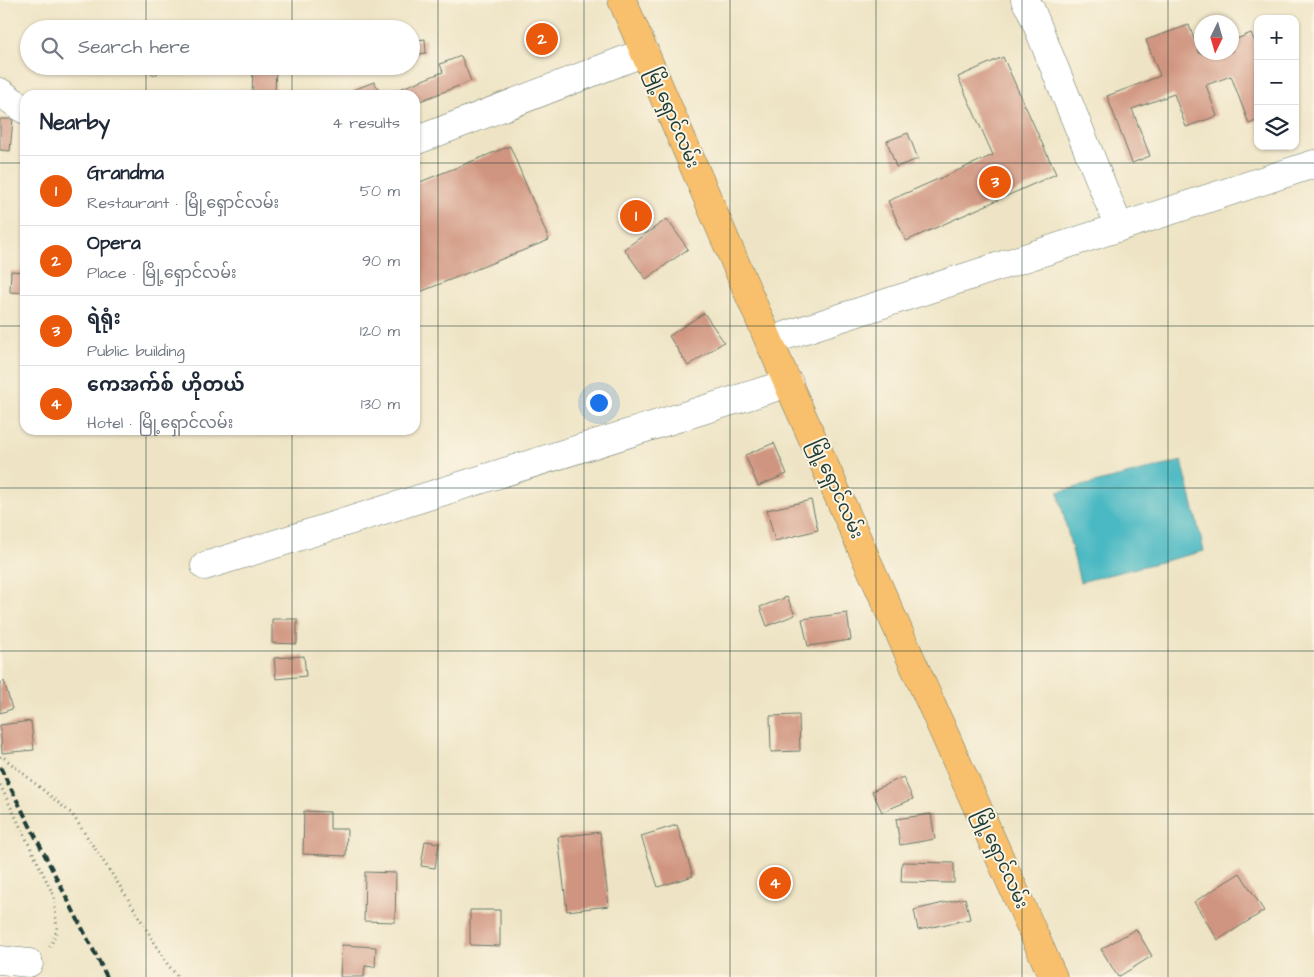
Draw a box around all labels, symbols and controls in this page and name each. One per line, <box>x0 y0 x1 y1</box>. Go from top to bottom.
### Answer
north arrow <box>1194 15 1239 60</box>
map controls <box>1254 15 1299 150</box>
button: + <box>1254 15 1299 60</box>
search box <box>20 20 420 75</box>
pin: 2 <box>526 20 558 58</box>
icon: search <box>38 34 66 62</box>
text: Search here <box>78 34 190 61</box>
button: − <box>1254 60 1299 105</box>
street label: မြို့ရှောင်လမ်း <box>639 63 707 173</box>
button: layers <box>1254 105 1299 150</box>
text: Nearby <box>40 108 110 137</box>
text: 4 results <box>332 112 400 134</box>
text: Grandma <box>87 160 164 187</box>
pin: 3 <box>979 163 1011 201</box>
text: 1 <box>55 180 57 202</box>
text: 50 m <box>360 180 400 202</box>
text: Restaurant · မြို့ရှောင်လမ်း <box>87 192 279 214</box>
pin: 1 <box>620 197 652 235</box>
text: Opera <box>87 230 141 257</box>
text: 2 <box>51 250 61 272</box>
text: 90 m <box>362 250 400 272</box>
text: Place · မြို့ရှောင်လမ်း <box>87 262 237 284</box>
text: ရဲရုံး <box>87 305 121 332</box>
text: 3 <box>52 320 60 342</box>
text: 120 m <box>360 320 400 342</box>
text: Public building <box>87 340 185 362</box>
text: ကေအက်စ် ဟိုတယ် <box>87 372 245 399</box>
your location <box>586 390 612 416</box>
text: 4 <box>51 393 61 415</box>
text: 130 m <box>361 393 400 415</box>
text: Hotel · မြို့ရှောင်လမ်း <box>87 412 233 434</box>
street label: မြို့ရှောင်လမ်း <box>801 434 871 544</box>
street label: မြို့ရှောင်လမ်း <box>966 804 1036 914</box>
pin: 4 <box>759 864 791 902</box>

